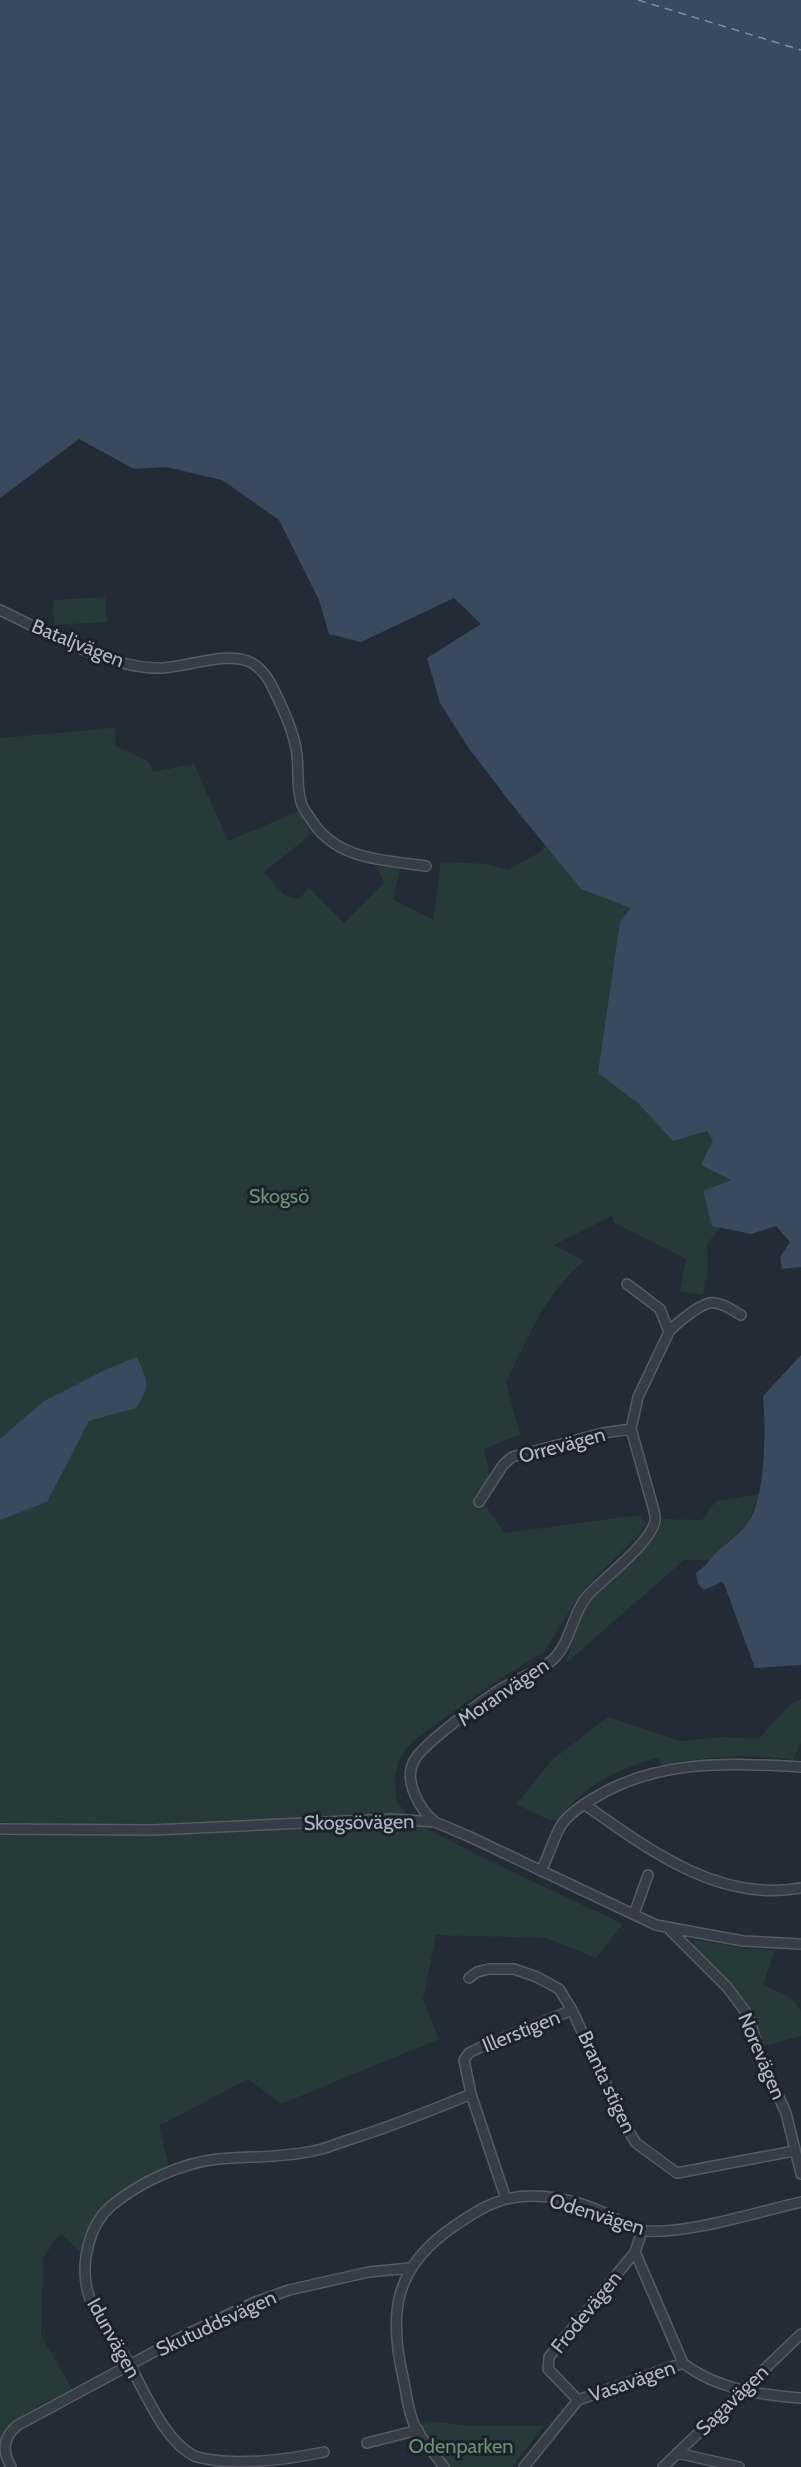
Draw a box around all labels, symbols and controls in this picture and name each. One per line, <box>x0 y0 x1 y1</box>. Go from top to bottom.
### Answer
street label: Bataljvägen <box>28 614 128 672</box>
park label: Skogsö <box>249 1184 309 1208</box>
street label: Orrevägen <box>516 1422 608 1468</box>
street label: Moranvägen <box>453 1653 553 1731</box>
street label: Skogsövägen <box>303 1809 415 1835</box>
street label: Illerstigen <box>479 2005 563 2057</box>
street label: Norevägen <box>733 2009 791 2103</box>
street label: Branta stigen <box>573 2027 641 2137</box>
street label: Odenvägen <box>547 2188 647 2240</box>
street label: Frodevägen <box>546 2266 626 2358</box>
street label: Skutuddsvägen <box>152 2285 280 2361</box>
street label: Idunvägen <box>82 2294 146 2382</box>
street label: Vasavägen <box>586 2355 678 2407</box>
street label: Sagavägen <box>691 2360 773 2440</box>
park label: Odenparken <box>409 2434 513 2458</box>

